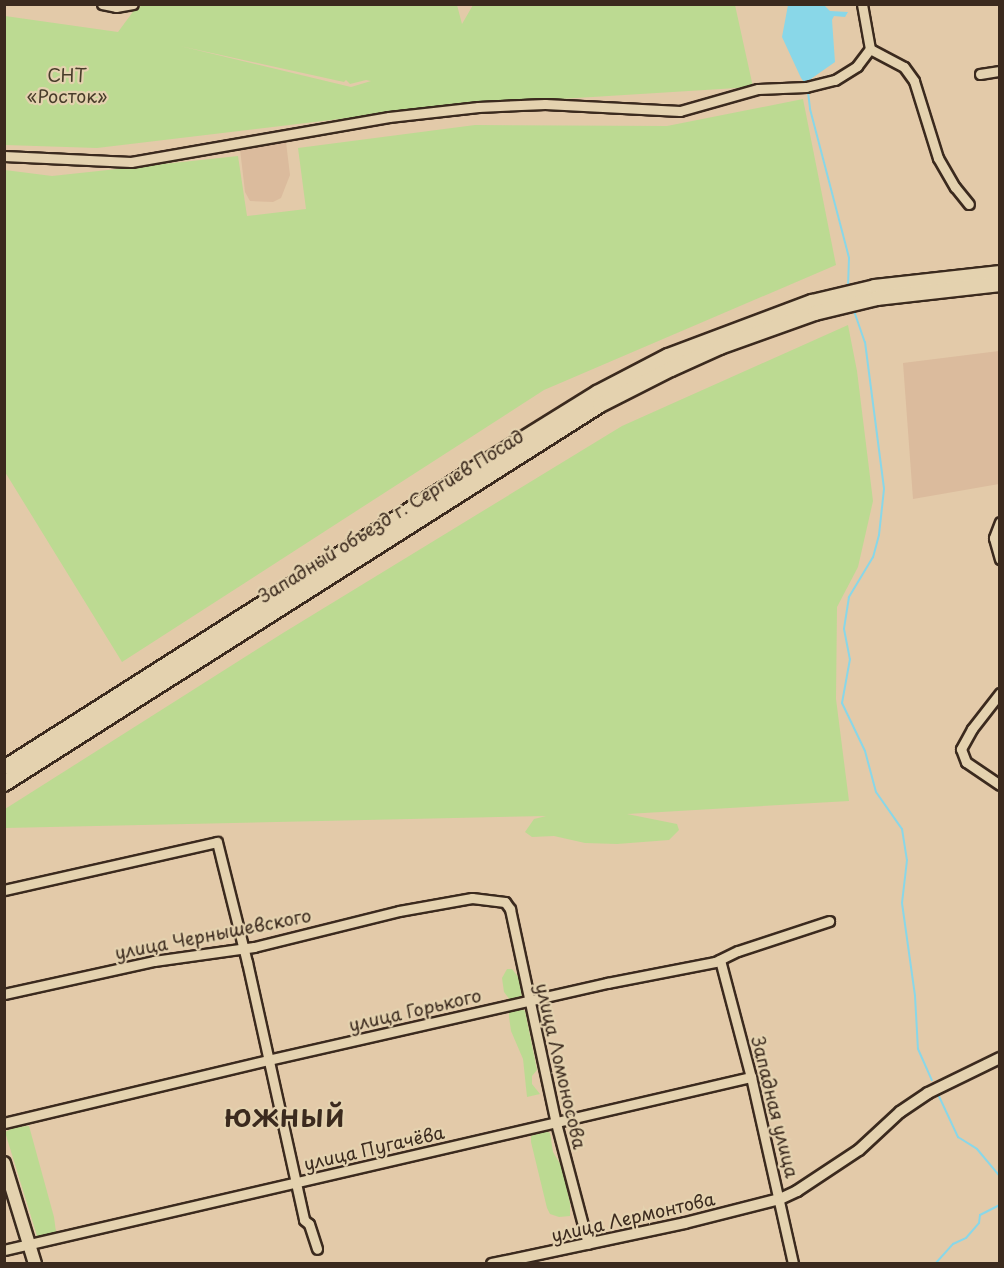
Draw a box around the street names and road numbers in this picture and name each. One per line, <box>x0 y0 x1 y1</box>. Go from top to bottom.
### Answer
street label: Западный объезд г. Сергиев Посад <box>254 425 528 607</box>
street label: улица Чернышевского <box>112 904 314 964</box>
street label: улица Ломоносова <box>531 980 591 1152</box>
street label: улица Горького <box>346 984 484 1036</box>
street label: Западная улица <box>747 1034 803 1180</box>
street label: улица Пугачёва <box>301 1121 447 1175</box>
street label: улица Лермонтова <box>549 1188 717 1246</box>

